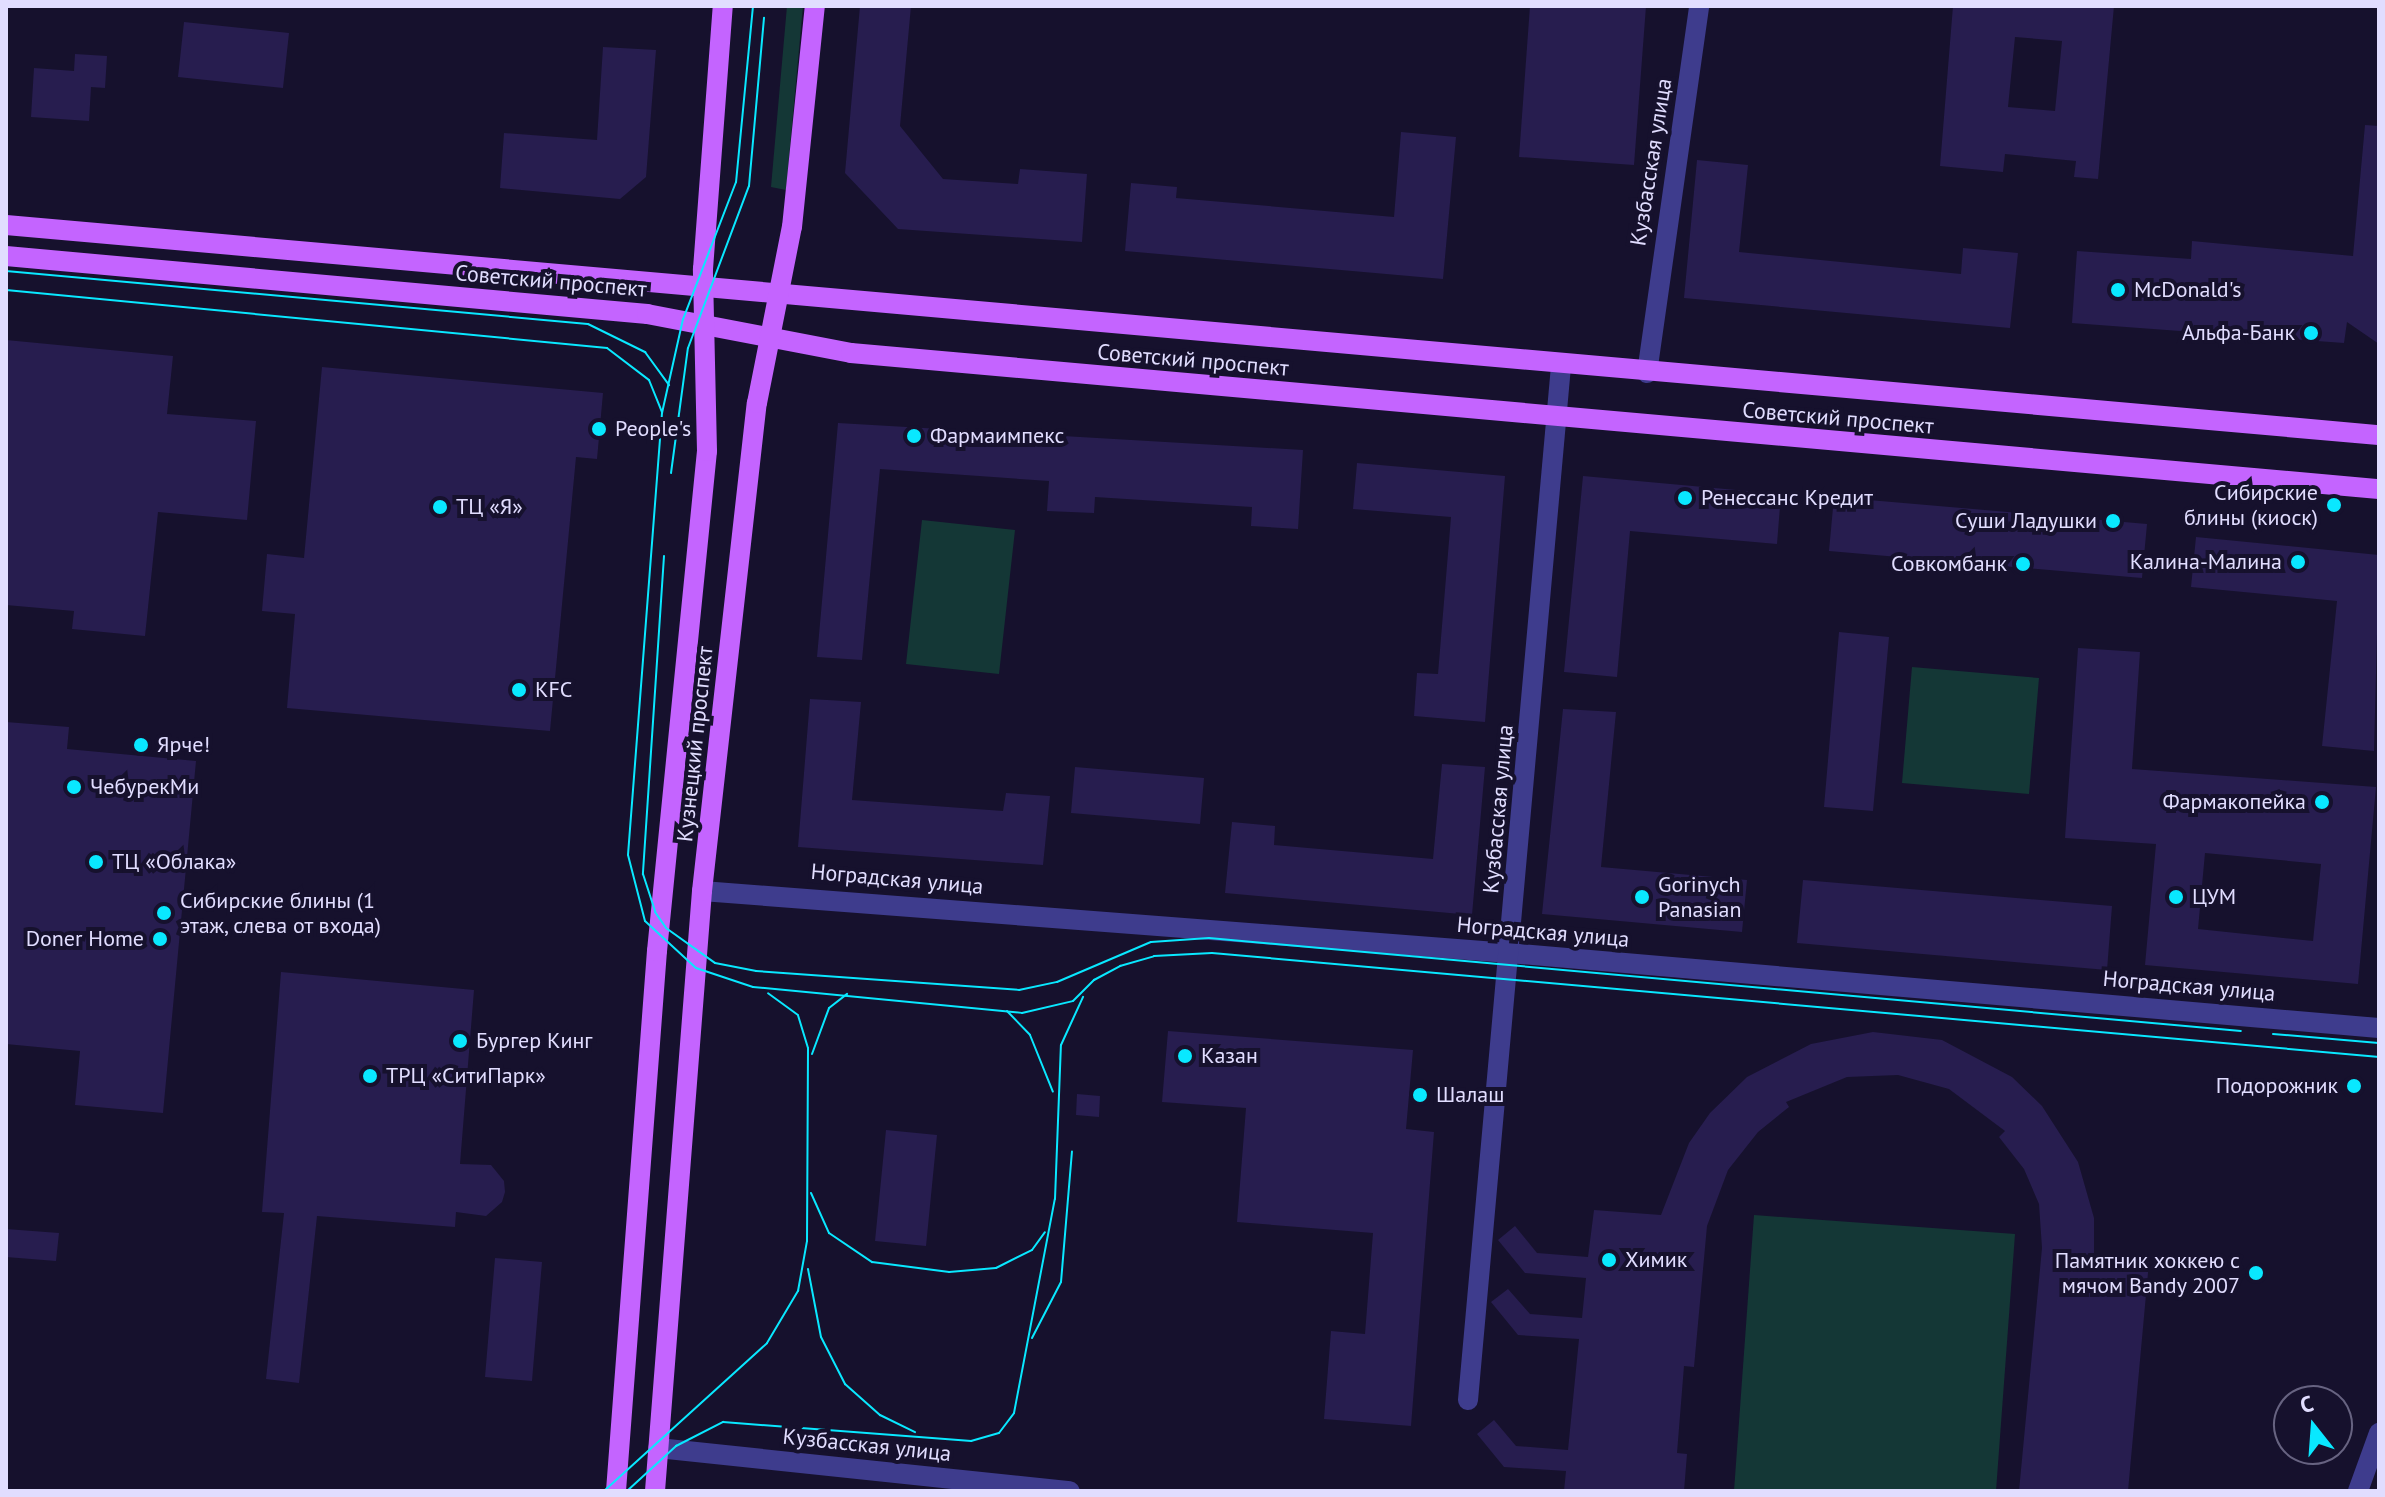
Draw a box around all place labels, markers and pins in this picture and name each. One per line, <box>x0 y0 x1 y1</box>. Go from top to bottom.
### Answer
place label: McDonald's <box>2134 277 2241 303</box>
marker: McDonald's <box>2109 281 2127 299</box>
place label: Альфа-Банк <box>2182 320 2295 346</box>
marker: Альфа-Банк <box>2302 324 2320 342</box>
place label: People's <box>615 416 691 442</box>
marker: People's <box>590 420 608 438</box>
place label: Фармаимпекс <box>930 423 1064 449</box>
marker: Фармаимпекс <box>905 427 923 445</box>
place label: Сибирские блины (киоск) <box>2184 479 2318 530</box>
place label: Ренессанс Кредит <box>1701 485 1873 511</box>
marker: Ренессанс Кредит <box>1676 489 1694 507</box>
place label: ТЦ «Я» <box>456 494 523 520</box>
marker: Сибирские блины (киоск) <box>2325 496 2343 514</box>
marker: ТЦ «Я» <box>431 498 449 516</box>
place label: Суши Ладушки <box>1955 508 2097 534</box>
marker: Суши Ладушки <box>2104 512 2122 530</box>
place label: Калина-Малина <box>2130 549 2282 575</box>
place label: Совкомбанк <box>1891 551 2007 577</box>
marker: Калина-Малина <box>2289 553 2307 571</box>
marker: Совкомбанк <box>2014 555 2032 573</box>
place label: KFC <box>535 677 572 703</box>
marker: KFC <box>510 681 528 699</box>
place label: Ярче! <box>157 732 210 758</box>
marker: Ярче! <box>132 736 150 754</box>
place label: ЧебурекМи <box>90 774 199 800</box>
marker: ЧебурекМи <box>65 778 83 796</box>
place label: Фармакопейка <box>2162 789 2306 815</box>
marker: Фармакопейка <box>2313 793 2331 811</box>
place label: ТЦ «Облака» <box>112 849 236 875</box>
marker: ТЦ «Облака» <box>87 853 105 871</box>
place label: Gorinych Panasian <box>1658 871 1741 922</box>
place label: ЦУМ <box>2192 884 2236 910</box>
place label: Сибирские блины (1 этаж, слева от входа) <box>180 887 383 938</box>
marker: Gorinych Panasian <box>1633 888 1651 906</box>
marker: ЦУМ <box>2167 888 2185 906</box>
marker: Сибирские блины (1 этаж, слева от входа) <box>155 904 173 922</box>
place label: Doner Home <box>26 926 144 952</box>
marker: Doner Home <box>151 930 169 948</box>
place label: Бургер Кинг <box>476 1028 592 1054</box>
marker: Бургер Кинг <box>451 1032 469 1050</box>
place label: Казан <box>1201 1043 1258 1069</box>
marker: Казан <box>1176 1047 1194 1065</box>
place label: ТРЦ «СитиПарк» <box>386 1063 546 1089</box>
marker: ТРЦ «СитиПарк» <box>361 1067 379 1085</box>
place label: Подорожник <box>2216 1073 2338 1099</box>
marker: Подорожник <box>2345 1077 2363 1095</box>
place label: Шалаш <box>1436 1082 1504 1108</box>
marker: Шалаш <box>1411 1086 1429 1104</box>
place label: Химик <box>1625 1247 1687 1273</box>
place label: Памятник хоккею с мячом Bandy 2007 <box>2055 1247 2240 1298</box>
marker: Химик <box>1600 1251 1618 1269</box>
marker: Памятник хоккею с мячом Bandy 2007 <box>2247 1264 2265 1282</box>

